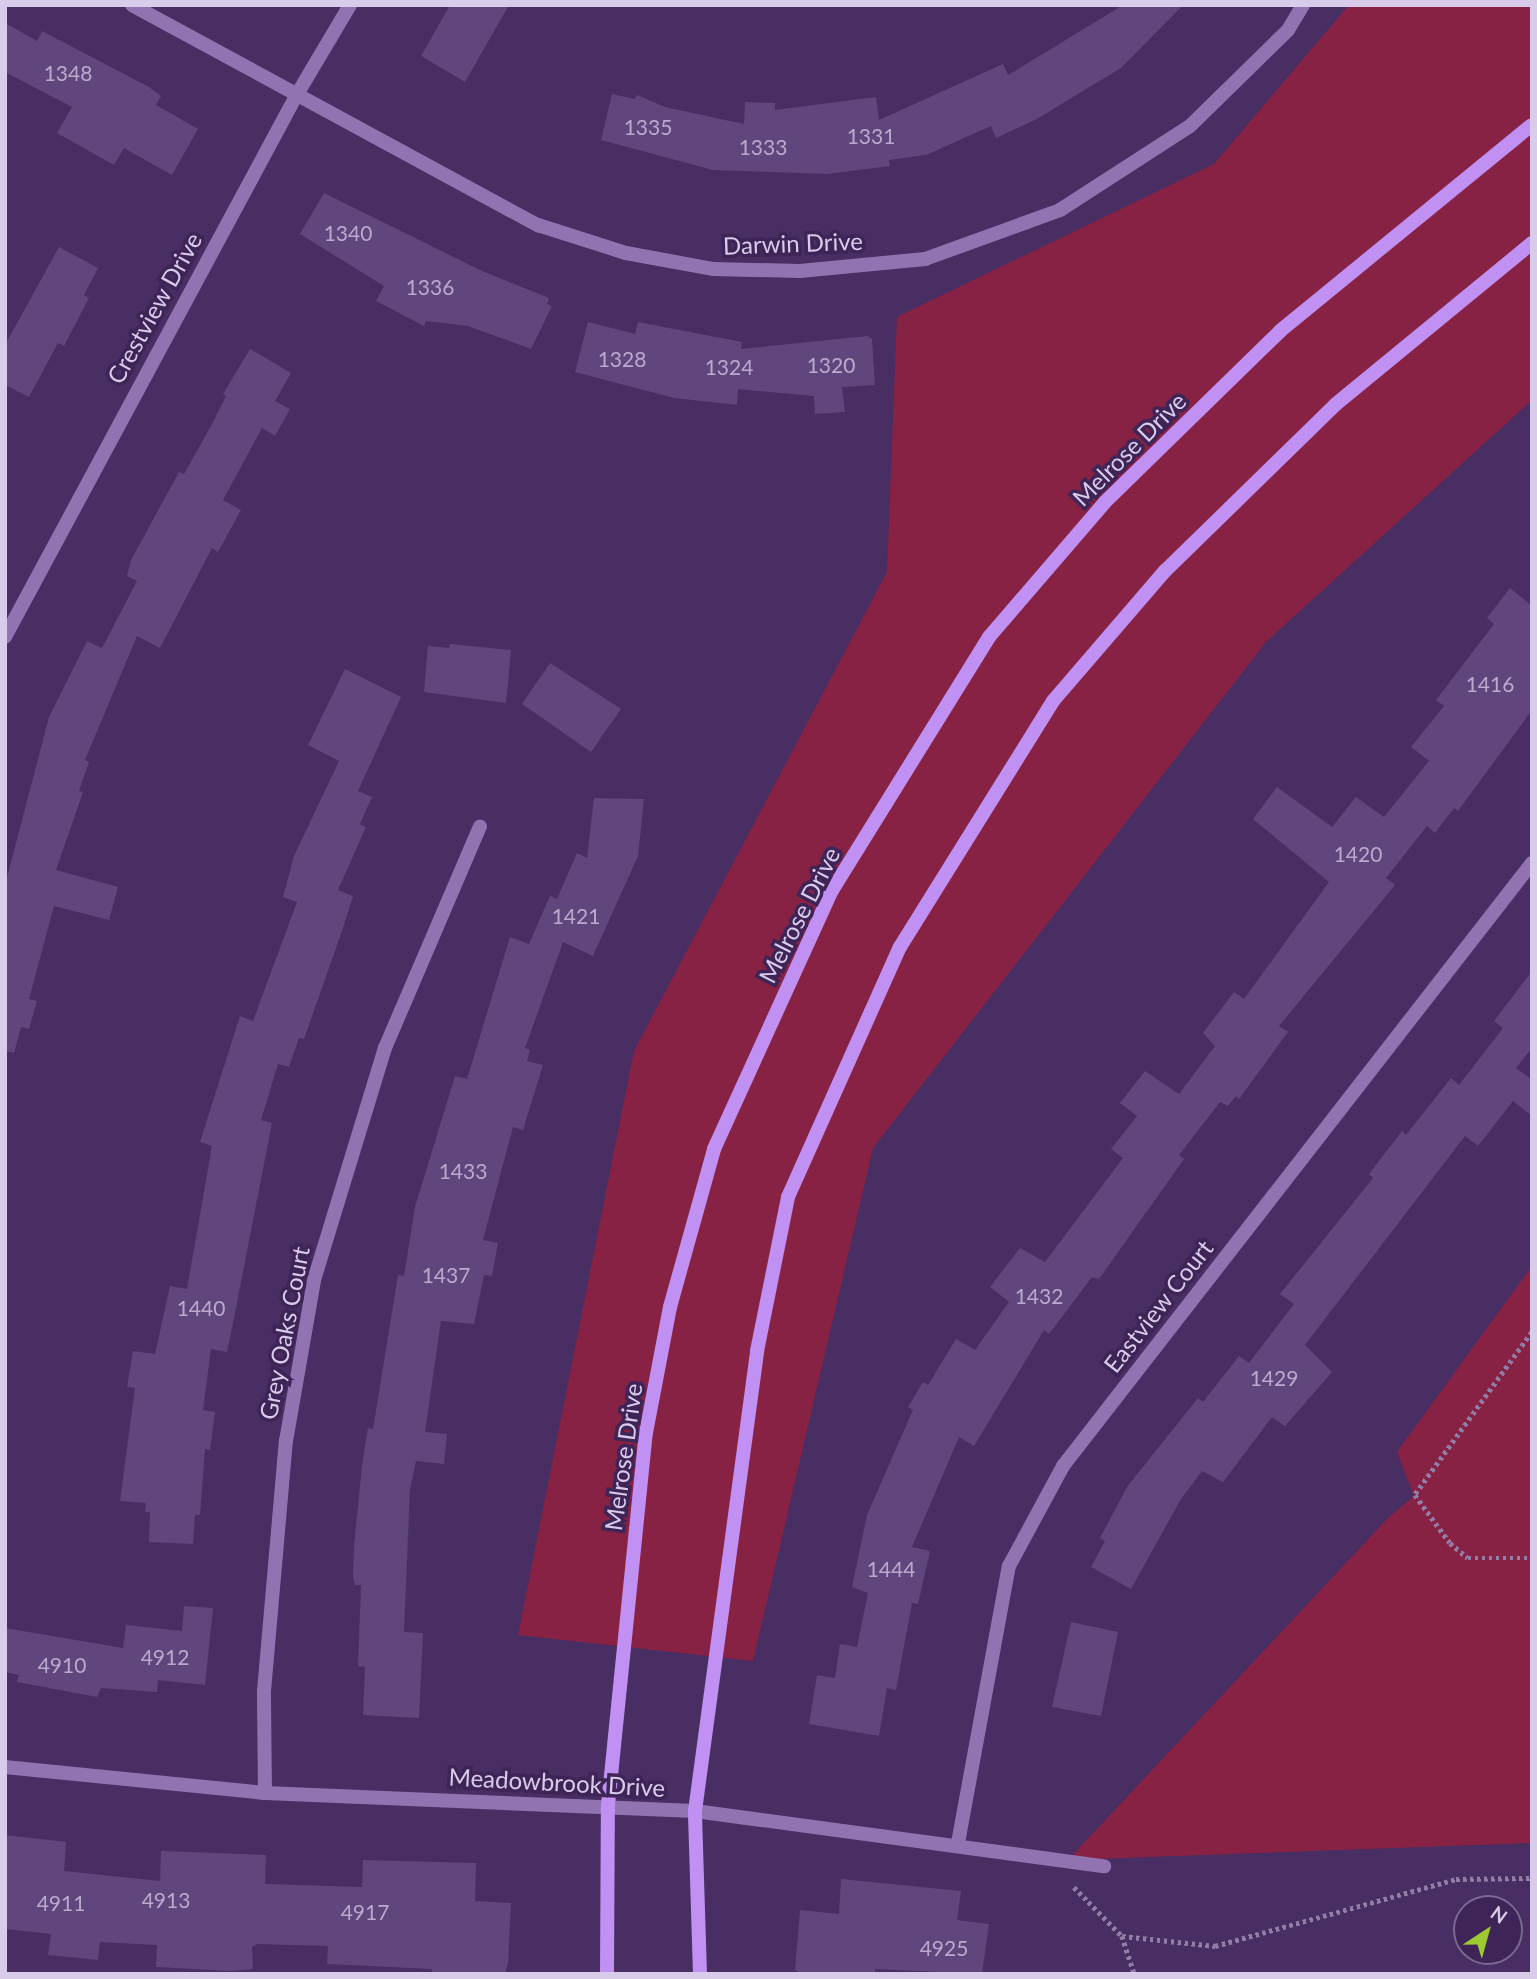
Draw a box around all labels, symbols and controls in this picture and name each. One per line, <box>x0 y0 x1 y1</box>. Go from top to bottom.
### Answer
house number: 1348 <box>44 60 92 86</box>
house number: 1335 <box>624 114 672 140</box>
house number: 1331 <box>847 123 895 149</box>
house number: 1333 <box>739 134 787 160</box>
house number: 1340 <box>324 220 372 246</box>
street label: Darwin Drive <box>723 226 863 260</box>
street label: Crestview Drive <box>100 227 208 389</box>
house number: 1336 <box>406 274 454 300</box>
house number: 1328 <box>598 346 646 372</box>
house number: 1320 <box>807 352 855 378</box>
house number: 1324 <box>705 354 753 380</box>
street label: Melrose Drive <box>1066 386 1192 512</box>
house number: 1416 <box>1466 671 1514 697</box>
house number: 1420 <box>1334 841 1382 867</box>
street label: Melrose Drive <box>752 842 846 988</box>
house number: 1421 <box>552 903 600 929</box>
house number: 1433 <box>439 1158 487 1184</box>
street label: Eastview Court <box>1097 1234 1219 1378</box>
street label: Grey Oaks Court <box>253 1244 315 1422</box>
house number: 1437 <box>422 1262 470 1288</box>
house number: 1432 <box>1015 1283 1063 1309</box>
house number: 1440 <box>177 1295 225 1321</box>
house number: 1429 <box>1250 1365 1298 1391</box>
street label: Melrose Drive <box>598 1381 648 1533</box>
house number: 1444 <box>867 1556 915 1582</box>
house number: 4912 <box>141 1644 189 1670</box>
house number: 4910 <box>38 1652 86 1678</box>
street label: Meadowbrook Drive <box>448 1762 666 1802</box>
house number: 4913 <box>142 1887 190 1913</box>
house number: 4911 <box>37 1890 85 1916</box>
north arrow <box>1453 1895 1523 1965</box>
house number: 4917 <box>341 1899 389 1925</box>
text: N <box>1487 1901 1512 1928</box>
house number: 4925 <box>920 1935 968 1961</box>

